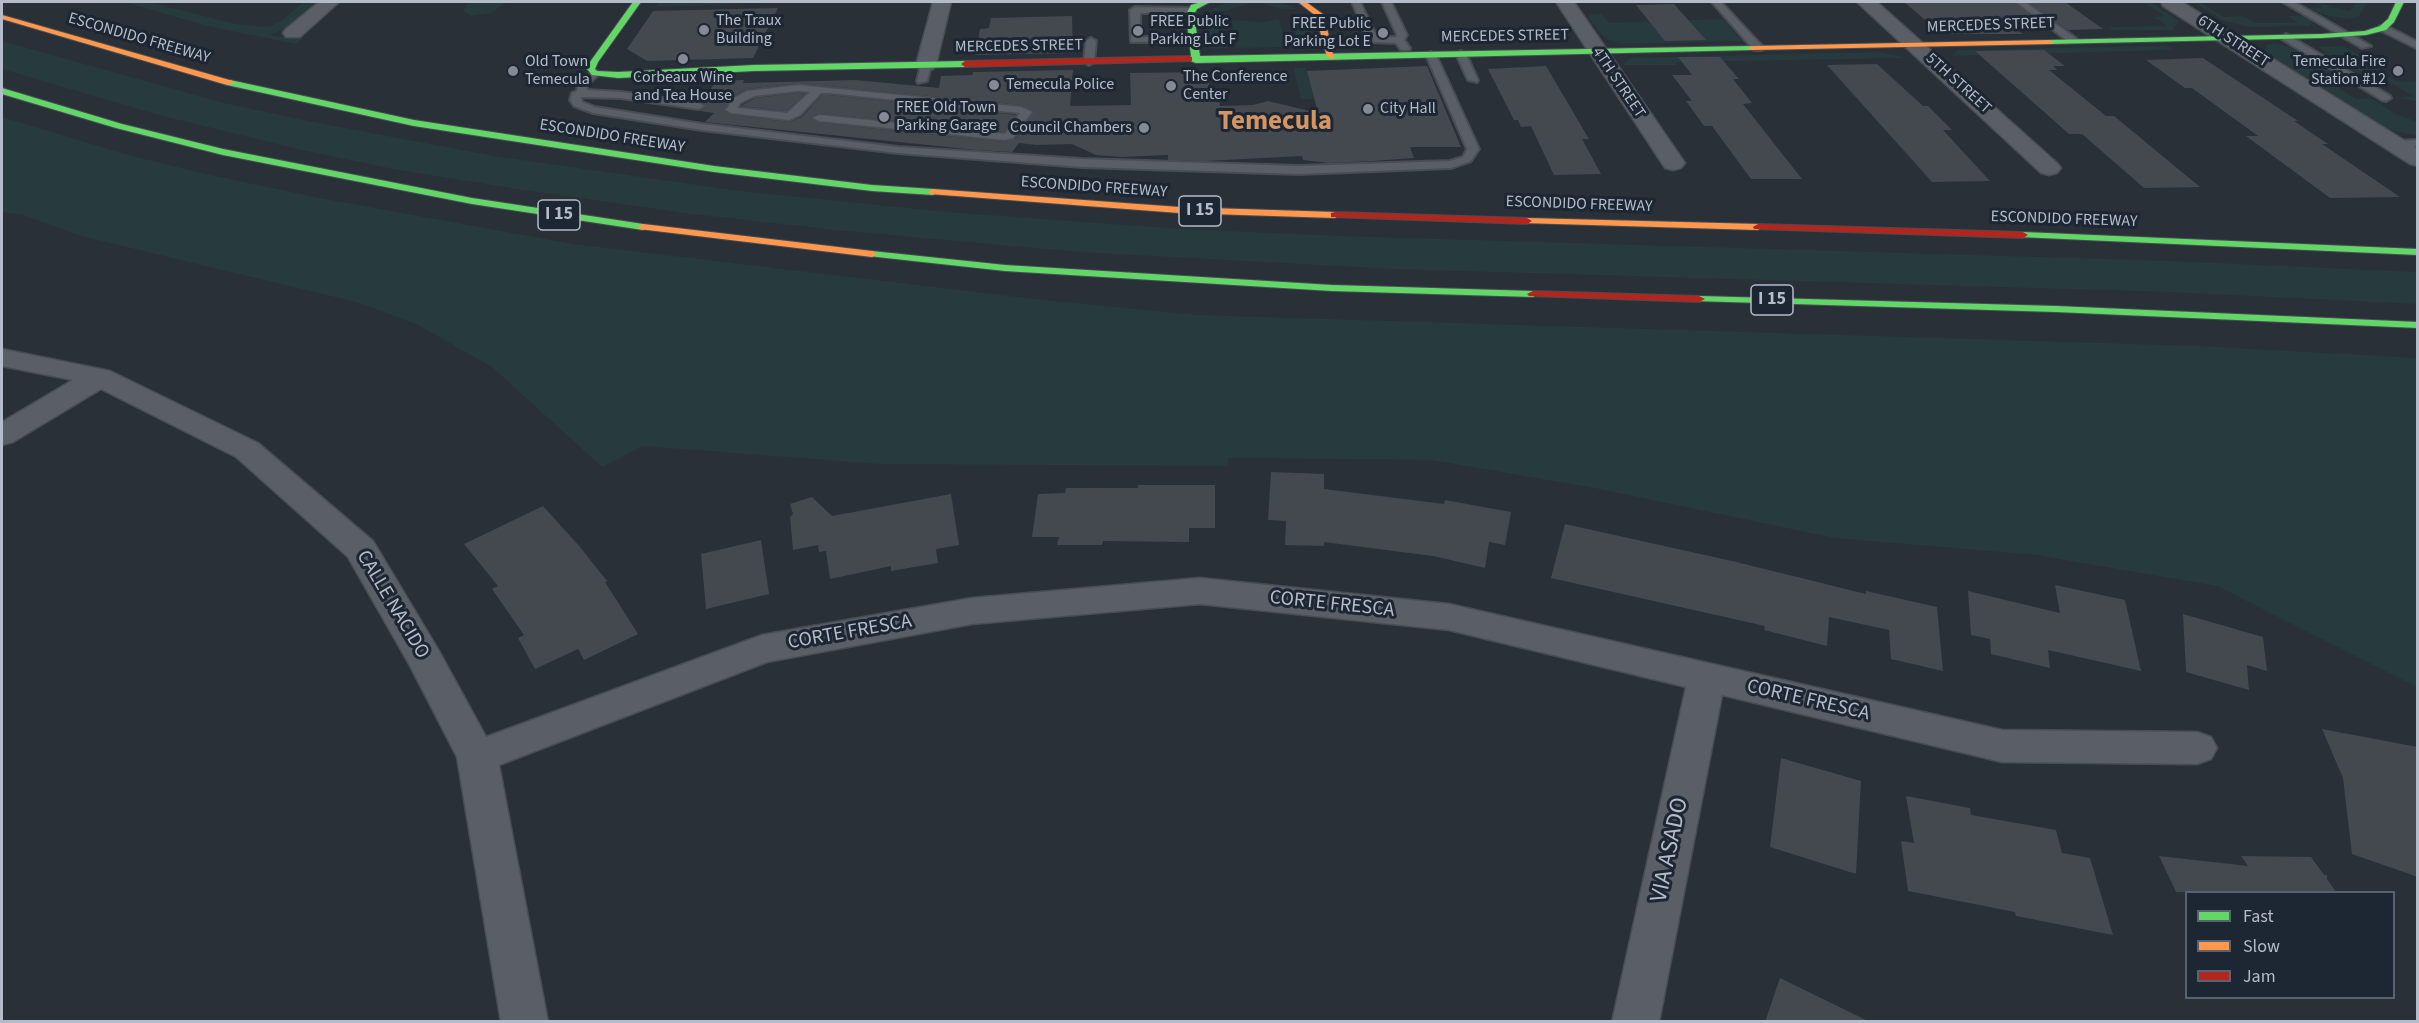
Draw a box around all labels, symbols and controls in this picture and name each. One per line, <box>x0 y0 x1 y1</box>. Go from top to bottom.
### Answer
street label: ESCONDIDO FREEWAY <box>66 10 212 68</box>
place label: The Traux Building <box>716 11 781 49</box>
place label: FREE Public Parking Lot F <box>1150 12 1236 50</box>
street label: 6TH STREET <box>2194 12 2272 72</box>
place label: FREE Public Parking Lot E <box>1284 14 1371 52</box>
street label: MERCEDES STREET <box>1927 14 2055 38</box>
marker: The Traux Building <box>697 23 711 37</box>
marker: FREE Public Parking Lot F <box>1131 24 1145 38</box>
marker: FREE Public Parking Lot E <box>1376 26 1390 40</box>
street label: MERCEDES STREET <box>1441 26 1569 48</box>
street label: MERCEDES STREET <box>955 36 1083 58</box>
street label: 4TH STREET <box>1587 44 1649 122</box>
street label: 5TH STREET <box>1921 50 1995 118</box>
place label: Old Town Temecula <box>525 52 590 90</box>
marker: Corbeaux Wine and Tea House <box>676 52 690 66</box>
place label: Temecula Fire Station #12 <box>2293 52 2386 90</box>
marker: Old Town Temecula <box>506 64 520 78</box>
marker: Temecula Fire Station #12 <box>2391 64 2405 78</box>
place label: The Conference Center <box>1183 67 1287 105</box>
place label: Corbeaux Wine and Tea House <box>633 68 733 106</box>
place label: Temecula Police <box>1006 75 1114 95</box>
marker: Temecula Police <box>987 78 1001 92</box>
marker: The Conference Center <box>1164 79 1178 93</box>
place label: FREE Old Town Parking Garage <box>896 98 997 136</box>
place label: City Hall <box>1380 99 1436 119</box>
marker: City Hall <box>1361 102 1375 116</box>
district label: Temecula <box>1218 107 1332 139</box>
marker: FREE Old Town Parking Garage <box>877 110 891 124</box>
street label: ESCONDIDO FREEWAY <box>538 116 686 158</box>
place label: Council Chambers <box>1010 118 1132 138</box>
marker: Council Chambers <box>1137 121 1151 135</box>
street label: ESCONDIDO FREEWAY <box>1020 173 1168 203</box>
street label: ESCONDIDO FREEWAY <box>1505 193 1653 217</box>
road number: I 15 <box>1179 196 1221 226</box>
road number: I 15 <box>538 200 580 230</box>
street label: ESCONDIDO FREEWAY <box>1990 208 2138 232</box>
road number: I 15 <box>1751 285 1793 315</box>
street label: CALLE NACIDO <box>350 546 434 664</box>
street label: CORTE FRESCA <box>1268 587 1396 623</box>
street label: CORTE FRESCA <box>786 610 914 656</box>
street label: CORTE FRESCA <box>1744 675 1872 727</box>
street label: VIA ASADO <box>1646 795 1696 905</box>
legend <box>2185 891 2395 999</box>
text: Fast <box>2243 904 2274 929</box>
text: Slow <box>2243 934 2280 959</box>
text: Jam <box>2243 964 2276 989</box>

